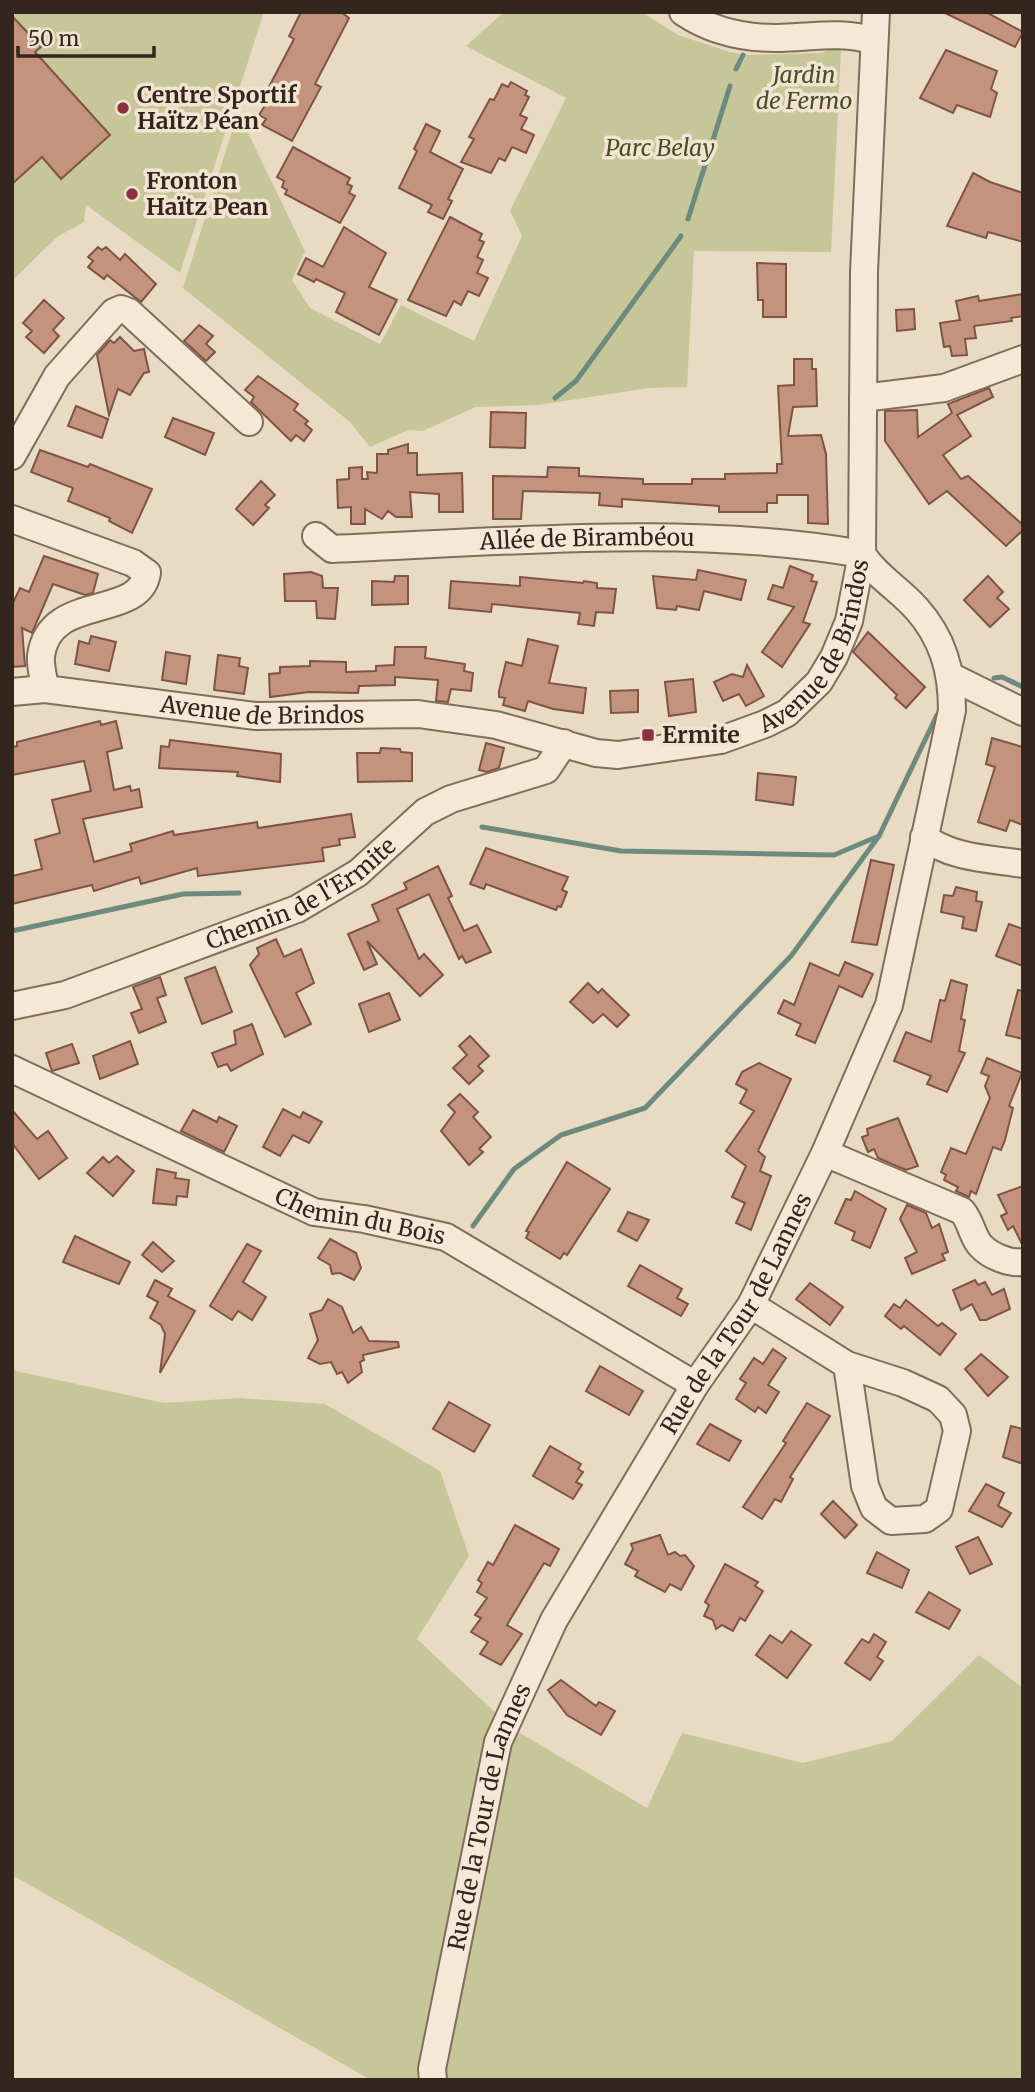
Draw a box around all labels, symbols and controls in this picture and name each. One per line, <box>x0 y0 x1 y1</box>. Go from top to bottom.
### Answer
scale bar <box>18 14 154 58</box>
text: 50 m <box>28 25 79 52</box>
park label: Jardin de Fermo <box>756 60 852 115</box>
place label: Centre Sportif Haïtz Péan <box>137 80 297 135</box>
marker: Centre Sportif Haïtz Péan <box>115 100 131 116</box>
park label: Parc Belay <box>605 133 715 162</box>
place label: Fronton Haïtz Pean <box>146 166 269 221</box>
marker: Fronton Haïtz Pean <box>124 186 140 202</box>
street label: Allée de Birambéou <box>478 522 695 556</box>
street label: Avenue de Brindos <box>753 557 875 739</box>
street label: Avenue de Brindos <box>158 689 365 730</box>
place label: Ermite <box>662 720 740 749</box>
marker: Ermite <box>640 727 656 743</box>
street label: Chemin de l'Ermite <box>202 831 402 956</box>
street label: Chemin du Bois <box>270 1181 448 1250</box>
street label: Rue de la Tour de Lannes <box>654 1188 817 1439</box>
street label: Rue de la Tour de Lannes <box>441 1678 537 1953</box>

